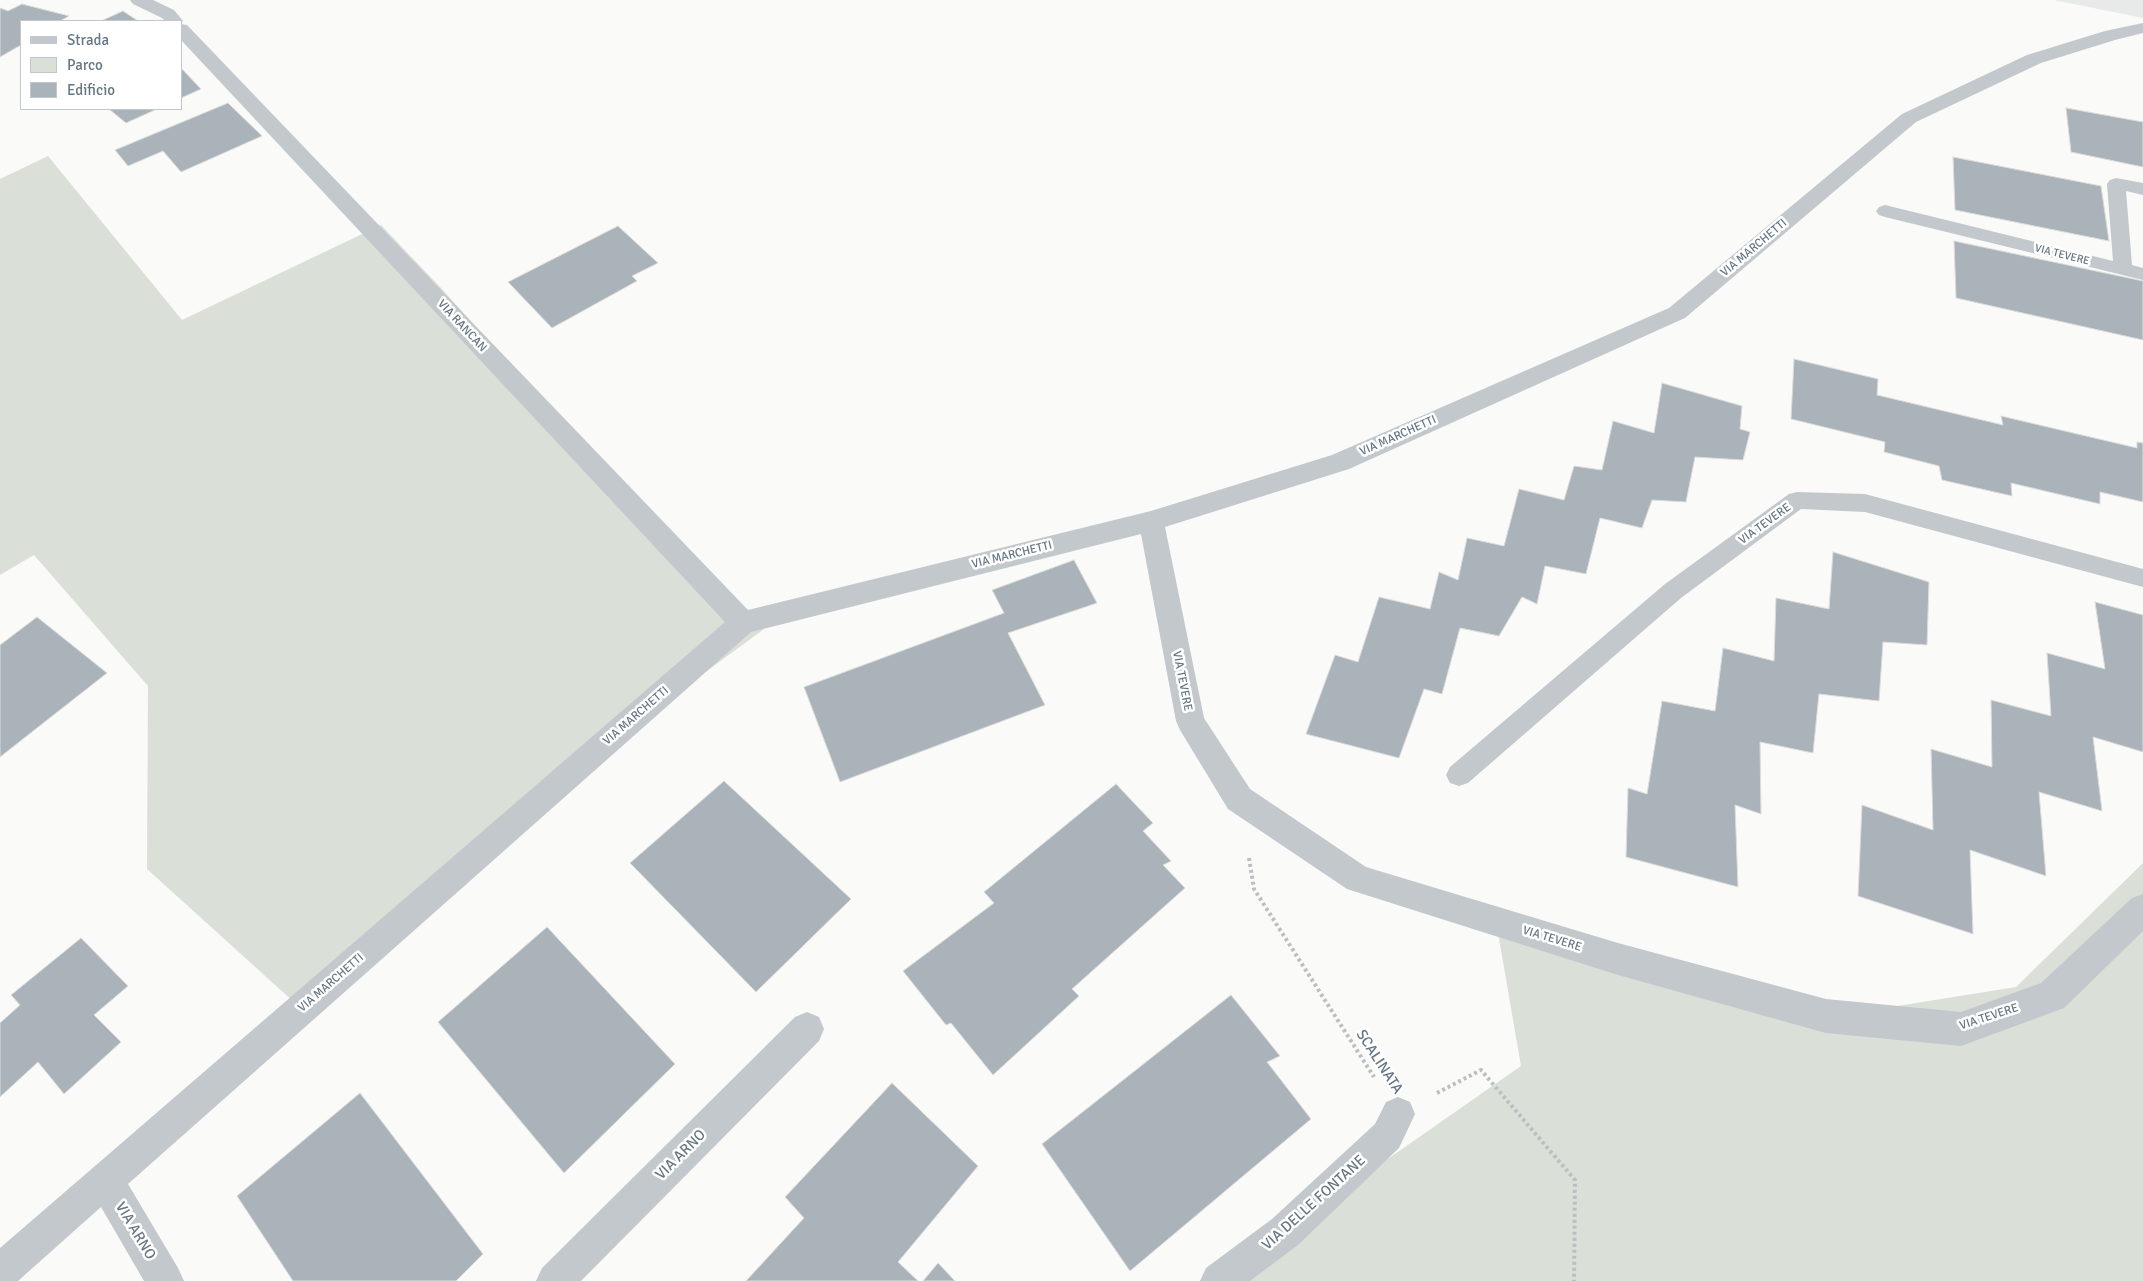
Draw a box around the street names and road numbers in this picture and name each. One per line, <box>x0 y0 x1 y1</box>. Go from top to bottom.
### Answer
street label: VIA MARCHETTI <box>1718 216 1790 280</box>
street label: VIA TEVERE <box>2033 242 2091 268</box>
street label: VIA RANCAN <box>434 297 490 355</box>
street label: VIA MARCHETTI <box>1357 413 1439 459</box>
street label: VIA TEVERE <box>1736 500 1794 548</box>
street label: VIA MARCHETTI <box>970 538 1054 572</box>
street label: VIA TEVERE <box>1169 650 1195 712</box>
street label: VIA MARCHETTI <box>600 684 672 748</box>
street label: VIA TEVERE <box>1521 923 1583 955</box>
street label: VIA MARCHETTI <box>295 951 367 1015</box>
street label: VIA TEVERE <box>1958 1001 2020 1033</box>
street label: SCALINATA <box>1352 1027 1406 1097</box>
street label: VIA ARNO <box>652 1126 710 1184</box>
street label: VIA DELLE FONTANE <box>1259 1152 1369 1254</box>
street label: VIA ARNO <box>111 1199 159 1263</box>

